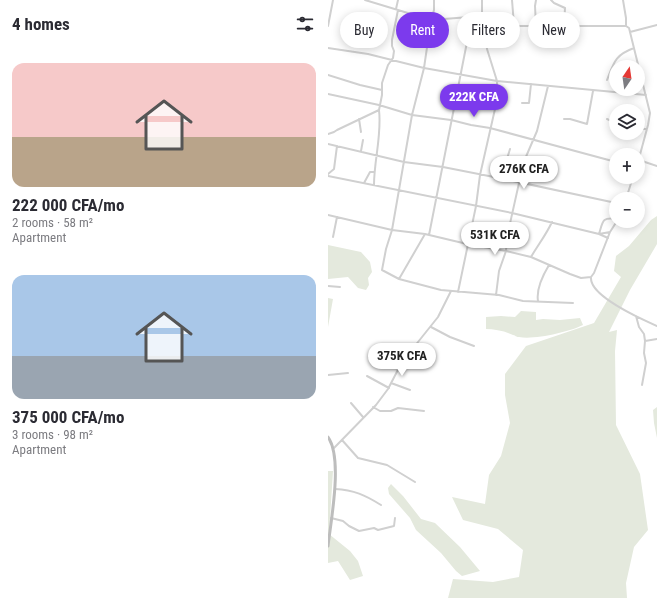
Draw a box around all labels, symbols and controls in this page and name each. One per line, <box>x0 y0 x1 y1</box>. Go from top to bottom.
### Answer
chip: Buy <box>340 12 388 48</box>
chip: Rent <box>396 12 449 48</box>
chip: Filters <box>457 12 520 48</box>
chip: New <box>528 12 580 48</box>
icon: filters <box>294 13 316 35</box>
text: 4 homes <box>12 14 70 34</box>
north arrow <box>609 60 645 96</box>
map controls <box>609 60 645 228</box>
pin: 222K CFA <box>433 84 515 118</box>
icon: home <box>128 89 200 161</box>
text: 222K CFA <box>449 89 499 104</box>
button: layers <box>609 104 645 140</box>
button: + <box>609 148 645 184</box>
pin: 276K CFA <box>483 156 565 190</box>
text: 276K CFA <box>499 161 549 176</box>
button: − <box>609 192 645 228</box>
text: 222 000 CFA/mo <box>12 195 124 215</box>
text: 2 rooms · 58 m² <box>12 215 93 230</box>
pin: 531K CFA <box>454 222 536 256</box>
text: 531K CFA <box>470 227 520 242</box>
text: Apartment <box>12 230 66 245</box>
icon: home <box>128 301 200 373</box>
pin: 375K CFA <box>361 343 443 377</box>
text: 375K CFA <box>377 348 427 363</box>
text: 375 000 CFA/mo <box>12 407 124 427</box>
text: 3 rooms · 98 m² <box>12 427 93 442</box>
text: Apartment <box>12 442 66 457</box>

